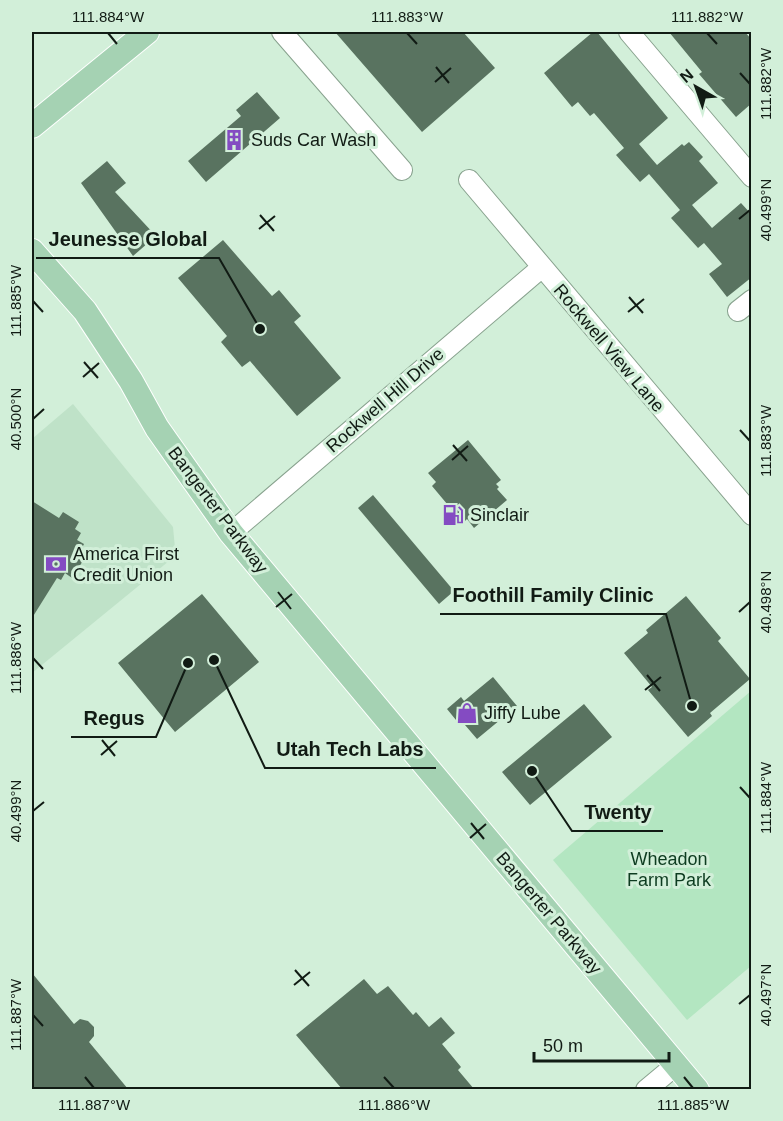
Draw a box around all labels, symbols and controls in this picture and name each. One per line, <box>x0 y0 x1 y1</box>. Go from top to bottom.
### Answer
text: 111.884°W <box>72 8 145 25</box>
text: 111.883°W <box>371 8 444 25</box>
text: 111.882°W <box>671 8 744 25</box>
text: 111.882°W <box>757 47 774 120</box>
north arrow <box>666 57 726 117</box>
text: N <box>677 66 697 86</box>
building icon: Suds Car Wash <box>222 128 246 152</box>
place label: Suds Car Wash <box>251 130 376 150</box>
text: 40.499°N <box>757 179 774 241</box>
callout: Jeunesse Global <box>36 220 219 258</box>
text: Jeunesse Global <box>49 228 207 250</box>
text: 111.885°W <box>7 264 24 337</box>
street label: Rockwell View Lane <box>550 280 668 416</box>
street label: Rockwell Hill Drive <box>322 344 448 456</box>
text: 40.500°N <box>7 388 24 450</box>
text: 111.883°W <box>757 404 774 477</box>
street label: Bangerter Parkway <box>164 443 272 577</box>
fuel station icon: Sinclair <box>441 503 465 527</box>
place label: Sinclair <box>470 505 529 525</box>
place label: America First Credit Union <box>73 544 179 585</box>
bank icon: America First Credit Union <box>44 552 68 576</box>
text: 40.498°N <box>757 571 774 633</box>
callout: Foothill Family Clinic <box>440 576 666 614</box>
text: Foothill Family Clinic <box>452 584 654 606</box>
text: 111.886°W <box>7 621 24 694</box>
callout: Regus <box>71 699 156 737</box>
shop icon: Jiffy Lube <box>455 701 479 725</box>
place label: Jiffy Lube <box>484 703 561 723</box>
text: Regus <box>83 707 145 729</box>
callout: Utah Tech Labs <box>265 730 436 768</box>
text: Utah Tech Labs <box>276 738 424 760</box>
text: 111.884°W <box>757 761 774 834</box>
text: 40.499°N <box>7 780 24 842</box>
callout: Twenty <box>572 793 663 831</box>
text: Twenty <box>584 801 653 823</box>
street label: Bangerter Parkway <box>492 848 606 978</box>
park label: Wheadon Farm Park <box>627 849 712 890</box>
text: 40.497°N <box>757 964 774 1026</box>
text: 111.887°W <box>7 978 24 1051</box>
scale bar <box>534 1025 669 1063</box>
text: 50 m <box>543 1036 583 1056</box>
text: 111.887°W <box>58 1096 131 1113</box>
text: 111.886°W <box>358 1096 431 1113</box>
text: 111.885°W <box>657 1096 730 1113</box>

